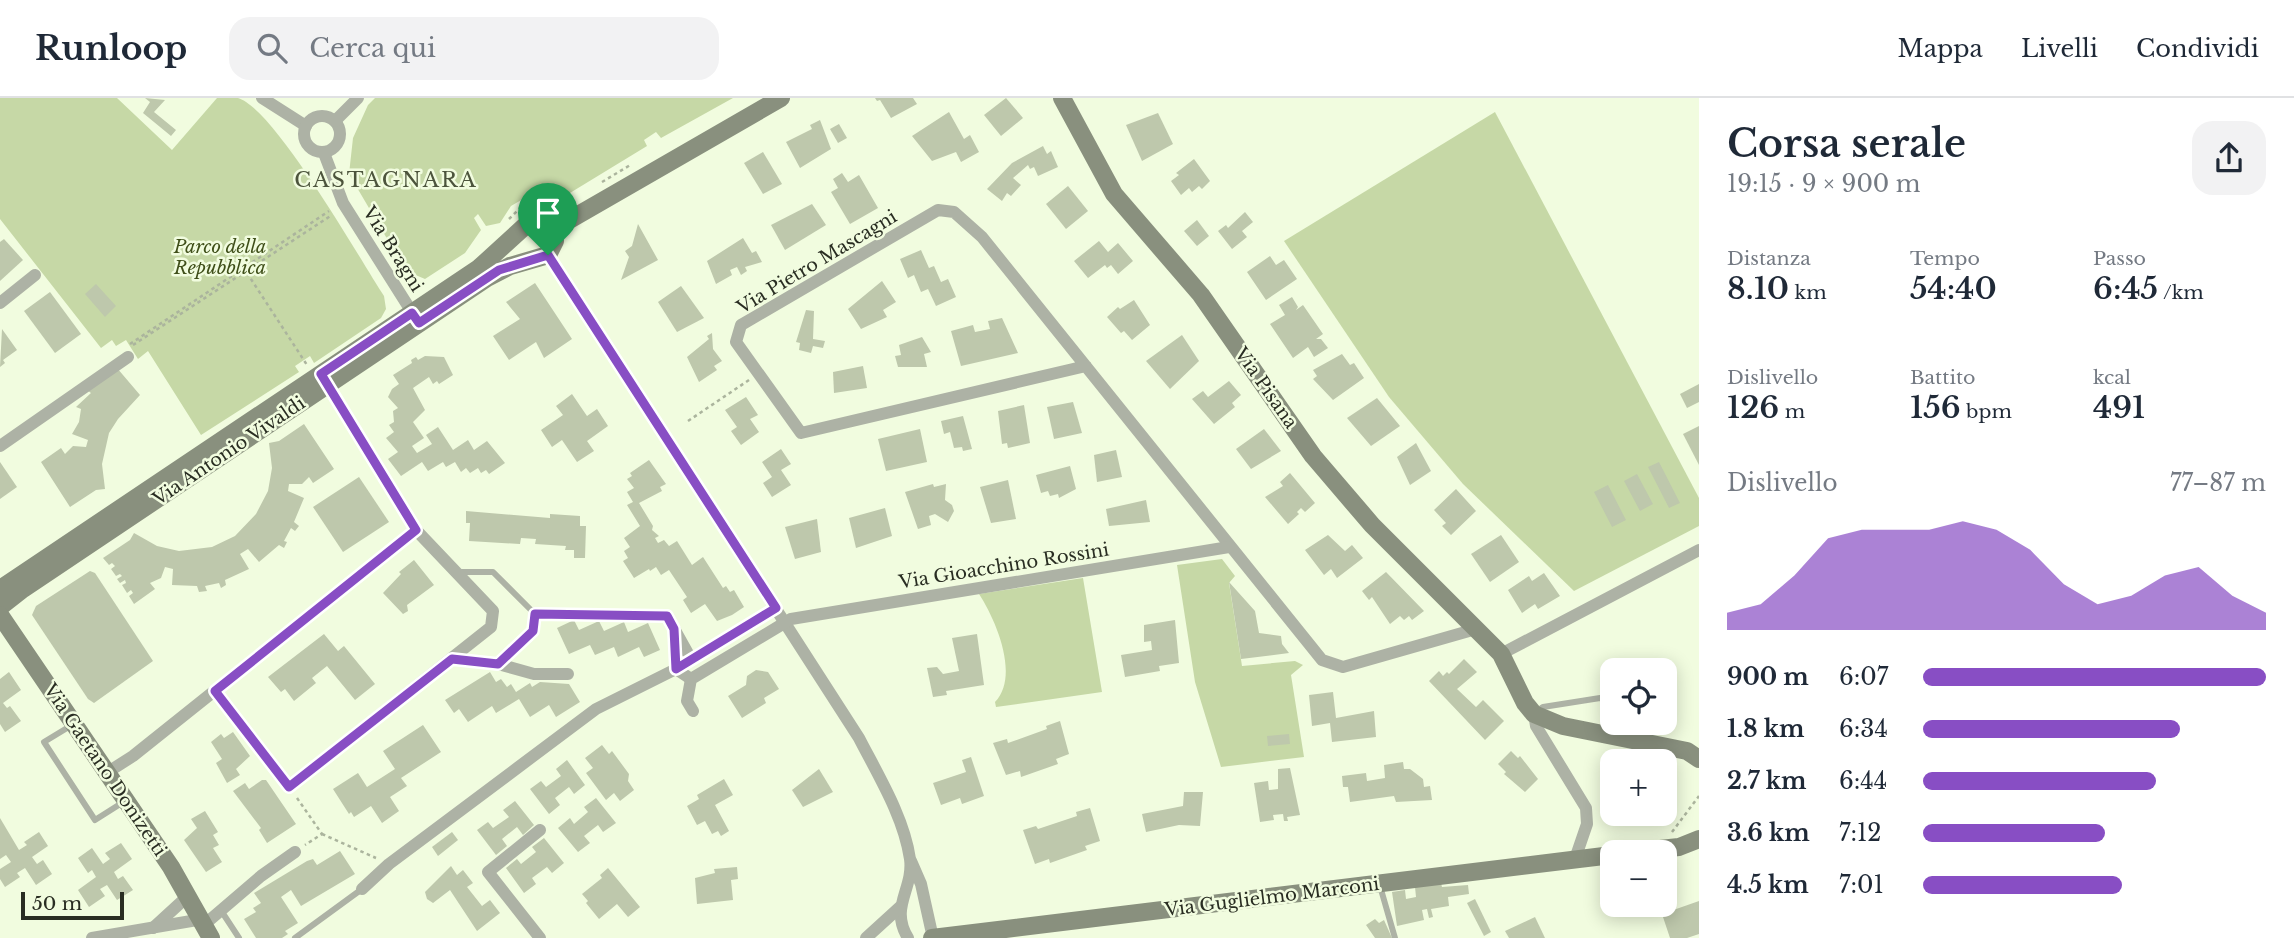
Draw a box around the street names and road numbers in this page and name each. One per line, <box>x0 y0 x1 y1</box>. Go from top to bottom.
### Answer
street label: Via Bragni <box>358 201 428 296</box>
street label: Via Pietro Mascagni <box>732 206 901 319</box>
street label: Via Pisana <box>1229 342 1302 433</box>
street label: Via Antonio Vivaldi <box>148 392 309 511</box>
street label: Via Gioacchino Rossini <box>896 539 1111 594</box>
street label: Via Gaetano Donizetti <box>38 679 171 860</box>
street label: Via Guglielmo Marconi <box>1163 873 1380 921</box>

